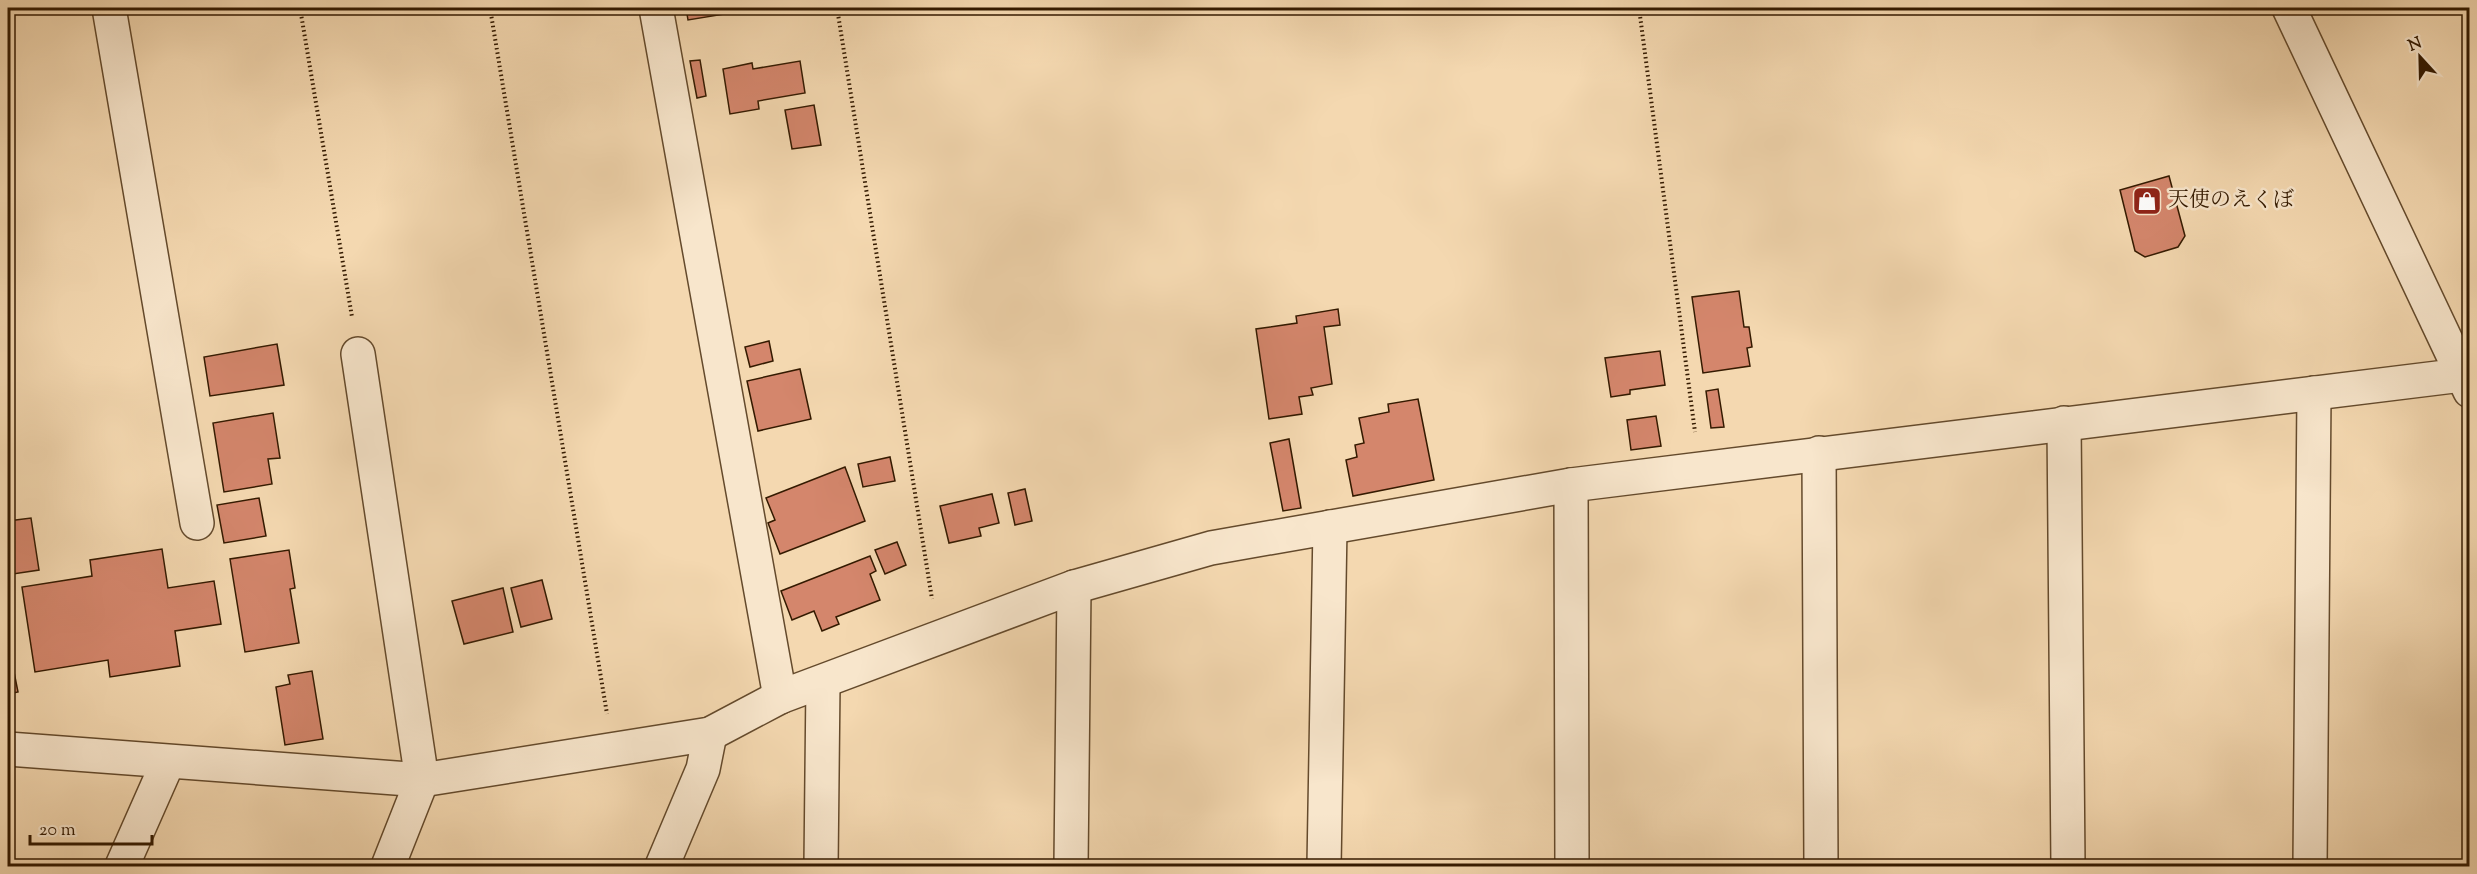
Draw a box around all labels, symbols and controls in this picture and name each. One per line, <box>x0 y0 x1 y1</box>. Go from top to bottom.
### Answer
north arrow <box>2390 27 2450 87</box>
text: N <box>2405 32 2426 58</box>
shop icon: 天使のえくぼ <box>2131 185 2163 217</box>
place label: 天使のえくぼ <box>2168 186 2294 216</box>
scale bar <box>30 808 152 846</box>
text: 20 m <box>39 818 76 844</box>

